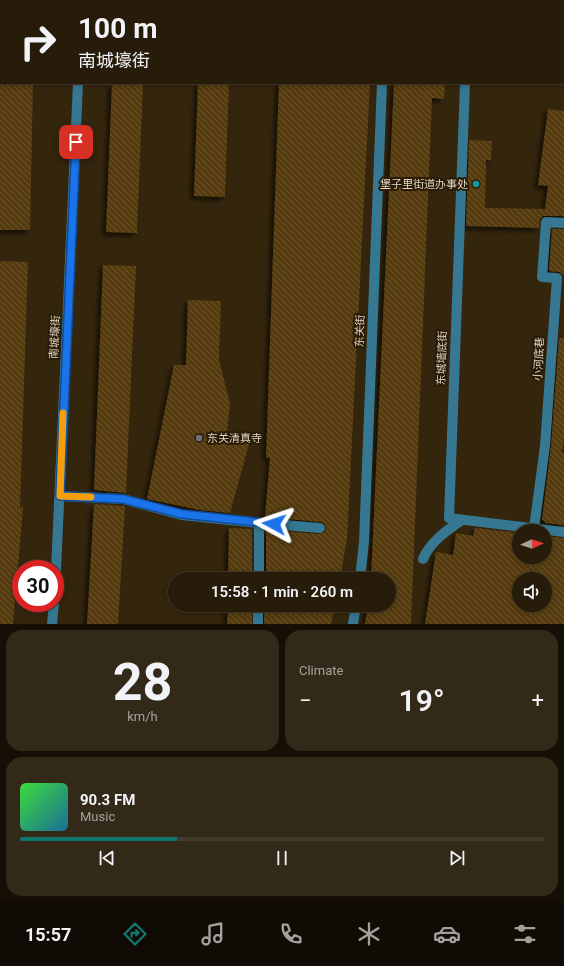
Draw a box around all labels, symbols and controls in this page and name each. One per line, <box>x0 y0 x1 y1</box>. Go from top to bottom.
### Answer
text: 100 m <box>78 12 157 45</box>
icon: right <box>12 16 64 68</box>
text: 南城壕街 <box>78 50 150 71</box>
pin <box>59 125 93 159</box>
icon: arrive <box>65 131 87 153</box>
place label: 堡子里街道办事处 <box>380 178 468 191</box>
marker: 堡子里街道办事处 <box>471 179 481 189</box>
street label: 东关街 <box>353 314 367 348</box>
street label: 南城壕街 <box>47 315 63 359</box>
street label: 东城墙底街 <box>435 330 449 386</box>
street label: 小河底巷 <box>531 337 547 381</box>
place label: 东关清真寺 <box>207 432 262 445</box>
marker: 东关清真寺 <box>194 433 204 443</box>
position arrow <box>253 503 295 545</box>
north arrow <box>512 524 552 564</box>
map controls <box>512 524 552 612</box>
speed limit sign: 30 <box>12 560 64 612</box>
button: sound <box>512 572 552 612</box>
text: 15:58 · 1 min · 260 m <box>211 583 353 601</box>
text: 28 <box>113 652 172 713</box>
text: Climate <box>299 663 343 678</box>
text: 19° <box>399 683 444 718</box>
text: − <box>299 688 312 713</box>
text: + <box>532 688 544 713</box>
text: km/h <box>127 709 158 724</box>
text: 90.3 FM <box>80 791 135 809</box>
text: Music <box>80 809 115 824</box>
icon: previous <box>96 847 118 869</box>
icon: pause <box>271 847 293 869</box>
icon: next <box>446 847 468 869</box>
icon: directions <box>121 920 149 948</box>
icon: music <box>199 920 227 948</box>
icon: phone <box>277 920 305 948</box>
icon: climate <box>355 920 383 948</box>
icon: car <box>433 920 461 948</box>
icon: filters <box>511 920 539 948</box>
text: 15:57 <box>25 924 71 945</box>

